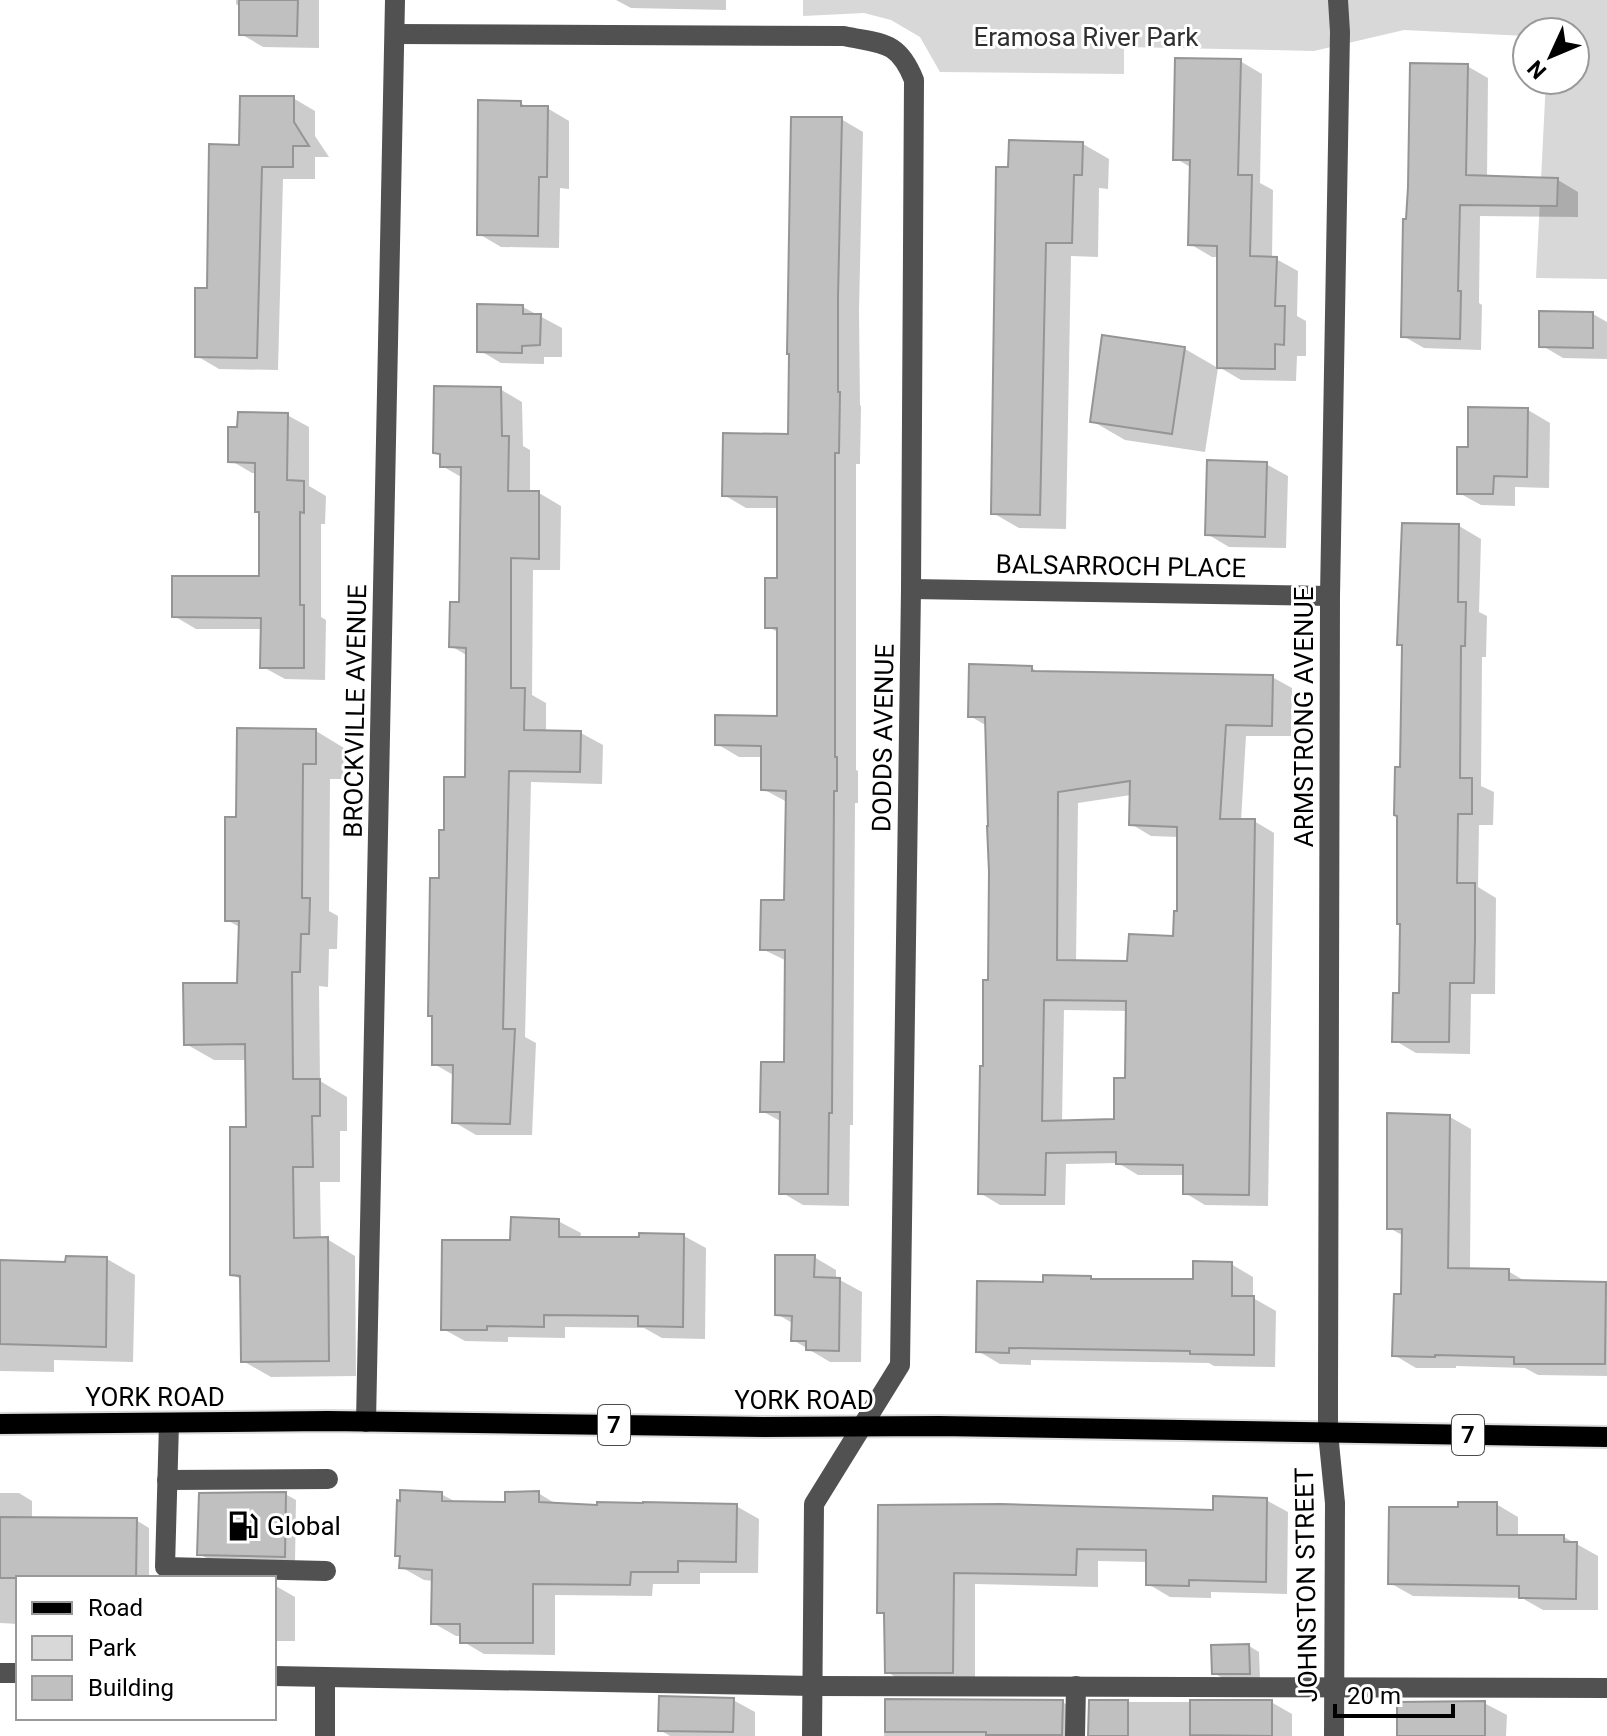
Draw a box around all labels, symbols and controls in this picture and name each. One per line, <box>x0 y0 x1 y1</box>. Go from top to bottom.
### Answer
north arrow <box>1511 16 1591 96</box>
park label: Eramosa River Park <box>973 22 1199 52</box>
text: N <box>1523 55 1551 84</box>
street label: BALSARROCH PLACE <box>995 549 1247 583</box>
street label: BROCKVILLE AVENUE <box>338 584 372 838</box>
street label: ARMSTRONG AVENUE <box>1289 587 1319 847</box>
street label: DODDS AVENUE <box>866 644 900 832</box>
street label: YORK ROAD <box>85 1382 225 1412</box>
street label: YORK ROAD <box>734 1385 874 1415</box>
road number: 7 <box>598 1405 630 1445</box>
road number: 7 <box>1452 1415 1484 1455</box>
street label: JOHNSTON STREET <box>1289 1467 1323 1703</box>
fuel station icon: Global <box>226 1509 260 1543</box>
place label: Global <box>267 1511 341 1541</box>
legend <box>16 1576 276 1720</box>
text: Road <box>88 1594 143 1622</box>
text: Park <box>88 1634 137 1662</box>
scale bar <box>1335 1668 1453 1718</box>
text: Building <box>88 1674 174 1702</box>
text: 20 m <box>1347 1682 1401 1710</box>

